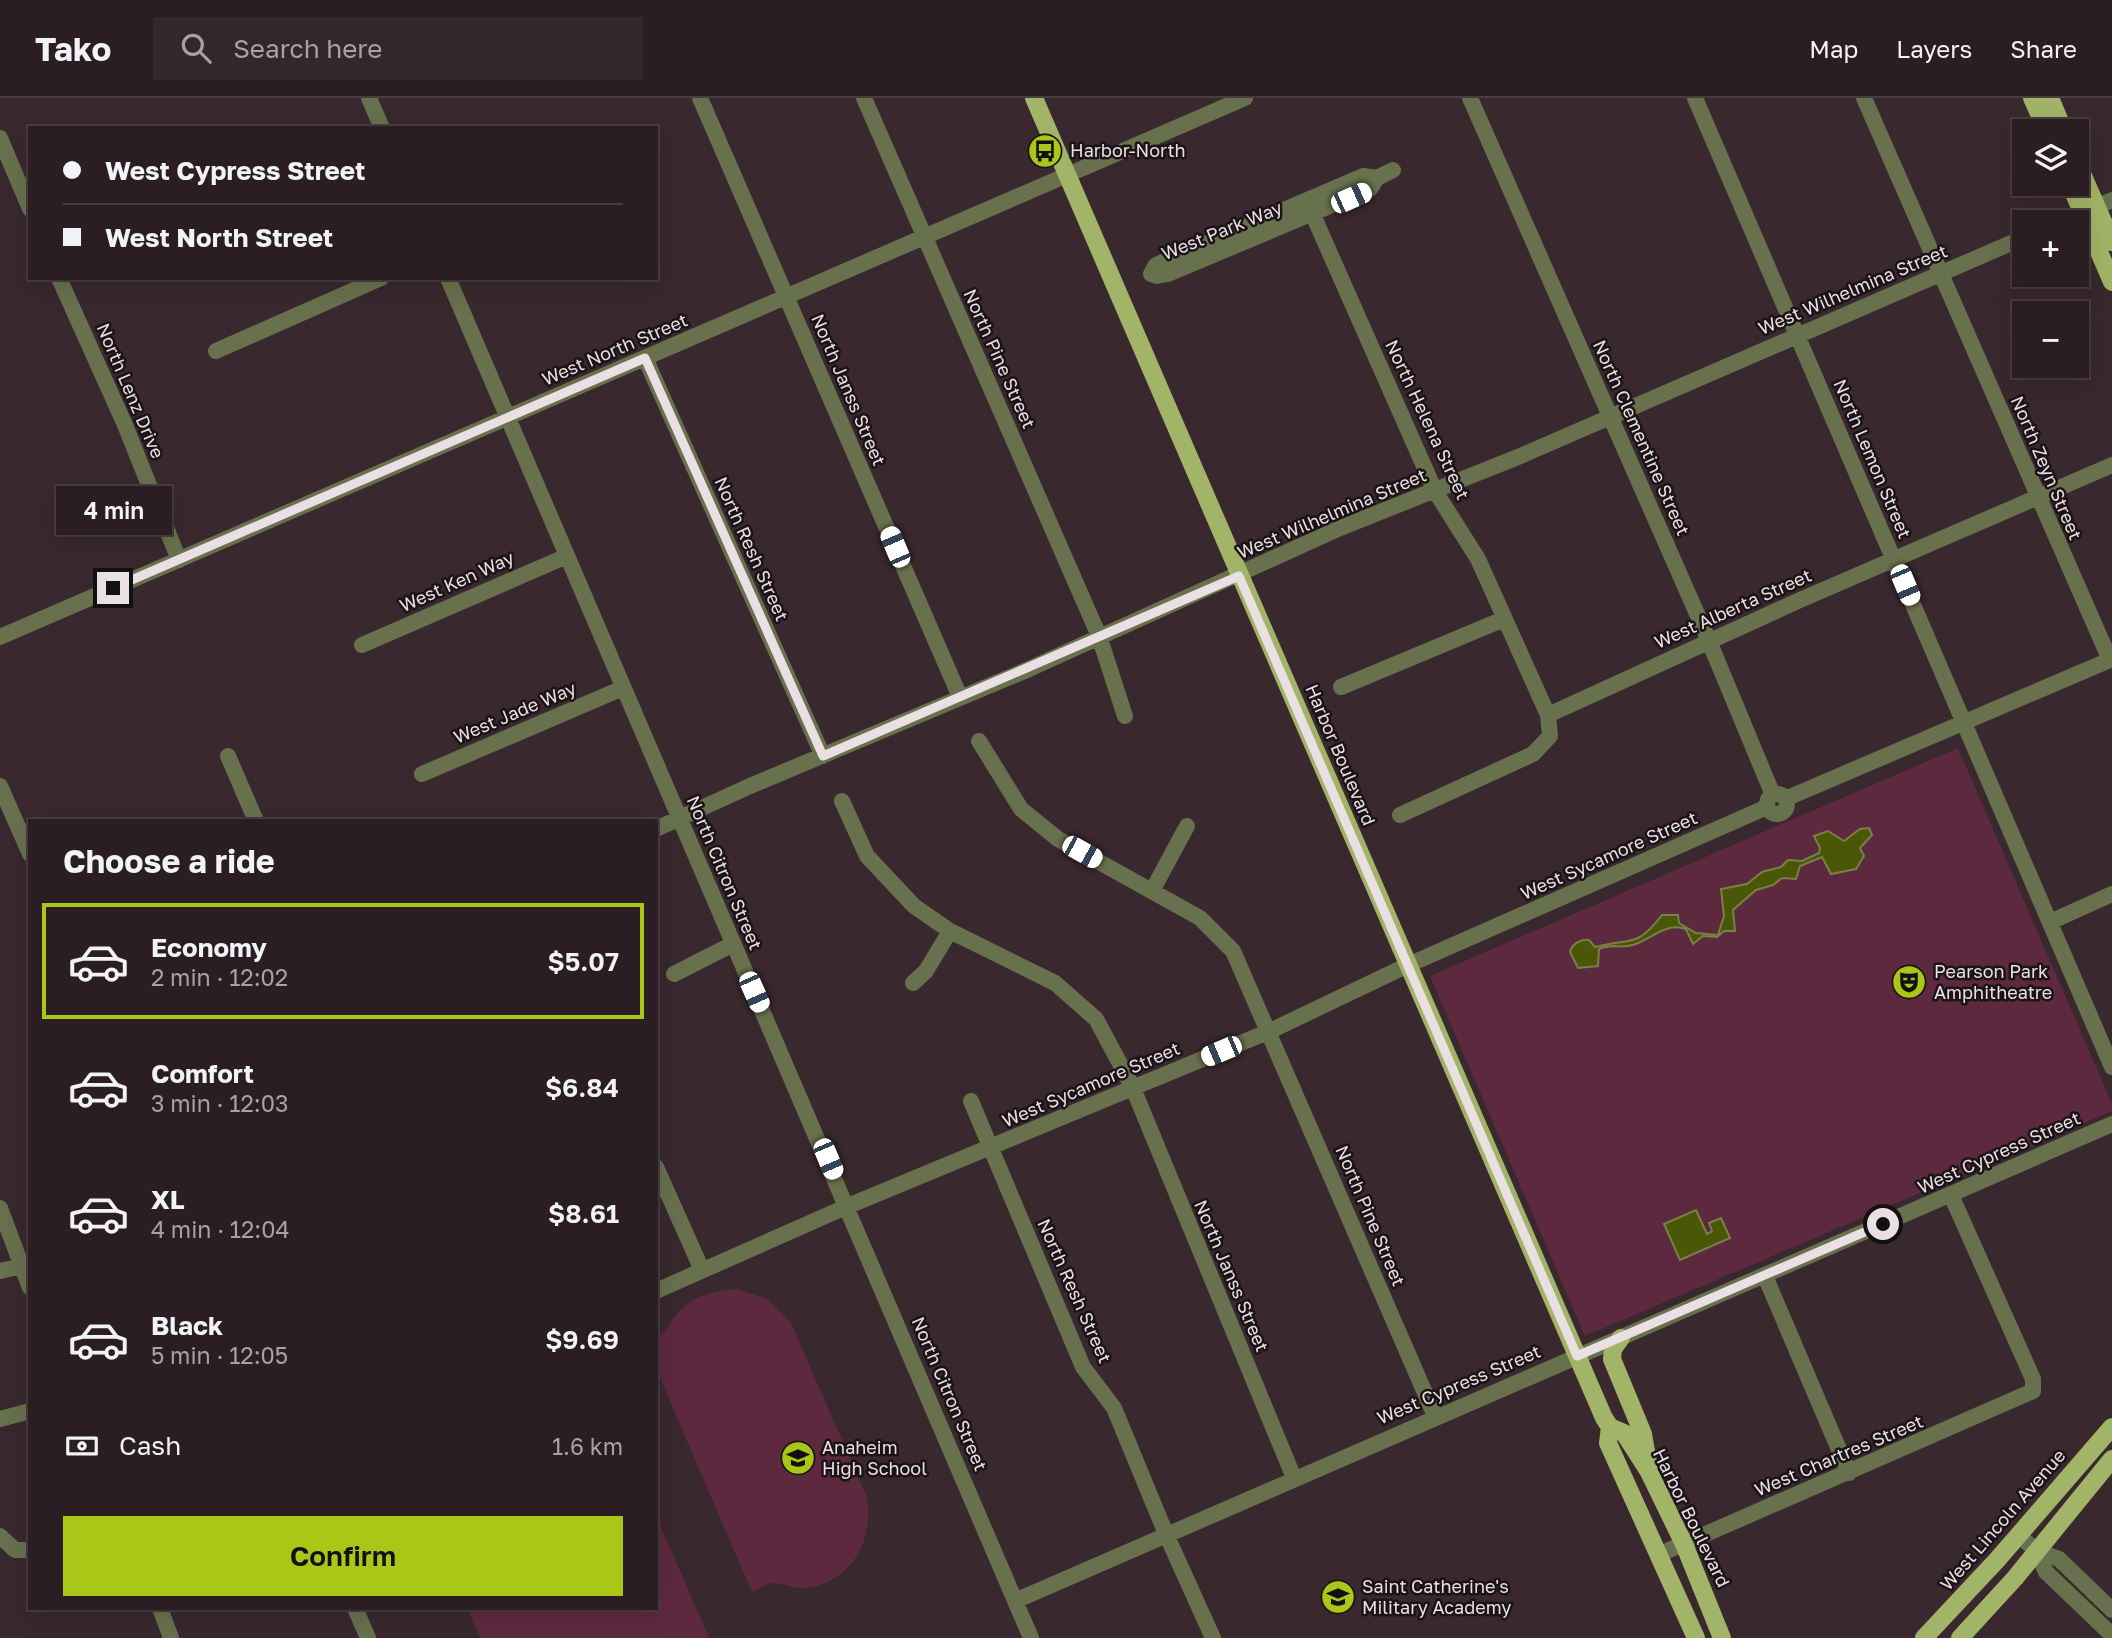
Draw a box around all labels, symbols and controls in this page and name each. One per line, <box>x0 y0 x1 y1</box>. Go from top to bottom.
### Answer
search box <box>153 17 643 80</box>
text: Tako <box>35 29 111 68</box>
icon: search <box>177 29 215 67</box>
text: Search here <box>233 33 382 64</box>
text: Map <box>1809 34 1858 63</box>
text: Layers <box>1896 34 1972 63</box>
text: Share <box>2010 34 2077 63</box>
map controls <box>2012 119 2089 378</box>
button: layers <box>2012 119 2089 196</box>
bus stop icon: Harbor-North <box>1026 132 1064 170</box>
place label: Harbor-North <box>1070 139 1186 161</box>
text: West Cypress Street <box>105 155 365 186</box>
car <box>1328 180 1375 216</box>
street label: West Park Way <box>1158 196 1285 264</box>
button: + <box>2012 210 2089 287</box>
text: West North Street <box>105 222 333 253</box>
street label: West Wilhelmina Street <box>1755 239 1950 339</box>
street label: North Pine Street <box>959 285 1041 432</box>
button: − <box>2012 301 2089 378</box>
street label: West North Street <box>538 308 691 390</box>
street label: North Janss Street <box>807 310 891 469</box>
street label: North Lenz Drive <box>93 320 169 461</box>
street label: North Helena Street <box>1381 336 1475 503</box>
street label: North Clementine Street <box>1589 337 1695 539</box>
street label: North Lemon Street <box>1829 376 1916 541</box>
street label: North Zeyn Street <box>2007 392 2087 543</box>
street label: West Wilhelmina Street <box>1234 463 1429 563</box>
street label: North Resh Street <box>710 473 794 624</box>
callout: 4 min <box>55 486 171 536</box>
text: 4 min <box>84 496 144 524</box>
car <box>878 524 913 570</box>
street label: West Ken Way <box>396 546 517 616</box>
car <box>1888 562 1923 608</box>
street label: West Alberta Street <box>1651 564 1815 653</box>
route end <box>97 572 129 604</box>
street label: West Jade Way <box>450 676 579 748</box>
street label: Harbor Boulevard <box>1301 681 1381 829</box>
street label: North Citron Street <box>682 792 767 953</box>
street label: West Sycamore Street <box>1517 806 1700 904</box>
car <box>1059 833 1106 871</box>
text: Choose a ride <box>63 842 275 880</box>
icon: car <box>67 930 130 993</box>
text: Economy <box>151 932 267 963</box>
text: $5.07 <box>548 946 619 977</box>
place label: Pearson Park Amphitheatre <box>1934 960 2052 1003</box>
text: 2 min · 12:02 <box>151 963 288 991</box>
theatre icon: Pearson Park Amphitheatre <box>1890 963 1928 1001</box>
car <box>736 969 773 1015</box>
car <box>1198 1033 1245 1069</box>
street label: West Sycamore Street <box>998 1037 1183 1132</box>
icon: car <box>67 1056 130 1119</box>
text: Comfort <box>151 1058 254 1089</box>
text: $6.84 <box>545 1072 619 1103</box>
text: 3 min · 12:03 <box>151 1089 288 1117</box>
street label: West Cypress Street <box>1914 1106 2083 1198</box>
car <box>811 1136 846 1182</box>
street label: North Pine Street <box>1331 1142 1410 1289</box>
icon: car <box>67 1182 130 1245</box>
text: XL <box>151 1184 185 1215</box>
street label: North Janss Street <box>1190 1196 1274 1355</box>
text: $8.61 <box>548 1198 619 1229</box>
route start <box>1867 1208 1899 1240</box>
text: 4 min · 12:04 <box>151 1215 290 1243</box>
street label: North Resh Street <box>1033 1215 1117 1366</box>
icon: car <box>67 1308 130 1371</box>
text: Black <box>151 1310 223 1341</box>
street label: North Citron Street <box>907 1313 992 1474</box>
text: $9.69 <box>545 1324 619 1355</box>
street label: West Cypress Street <box>1373 1340 1544 1429</box>
text: 5 min · 12:05 <box>151 1341 288 1369</box>
street label: West Chartres Street <box>1751 1410 1926 1501</box>
icon: cash <box>63 1427 101 1465</box>
text: Cash <box>119 1430 181 1461</box>
text: 1.6 km <box>552 1432 623 1460</box>
place label: Anaheim High School <box>822 1436 927 1479</box>
school or university icon: Anaheim High School <box>779 1439 817 1477</box>
street label: West Lincoln Avenue <box>1935 1444 2070 1594</box>
street label: Harbor Boulevard <box>1649 1445 1735 1590</box>
button: Confirm <box>63 1516 623 1596</box>
place label: Saint Catherine's Military Academy <box>1362 1575 1511 1618</box>
school or university icon: Saint Catherine's Military Academy <box>1319 1578 1357 1616</box>

